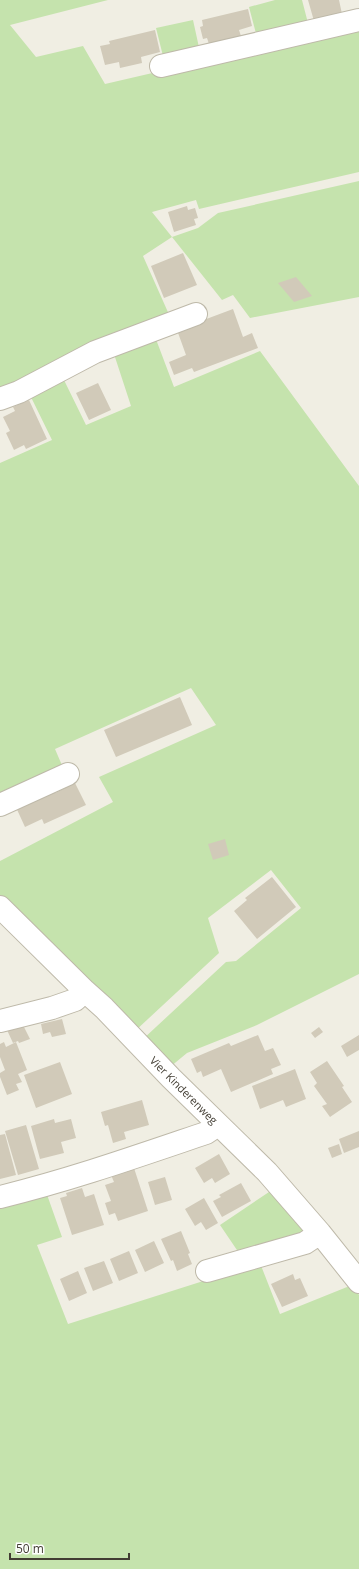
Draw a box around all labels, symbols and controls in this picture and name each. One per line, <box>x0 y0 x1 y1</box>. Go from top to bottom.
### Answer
street label: Vier Kinderenweg <box>147 1053 221 1127</box>
scale bar <box>10 1535 129 1561</box>
text: 50 m <box>16 1540 44 1557</box>

